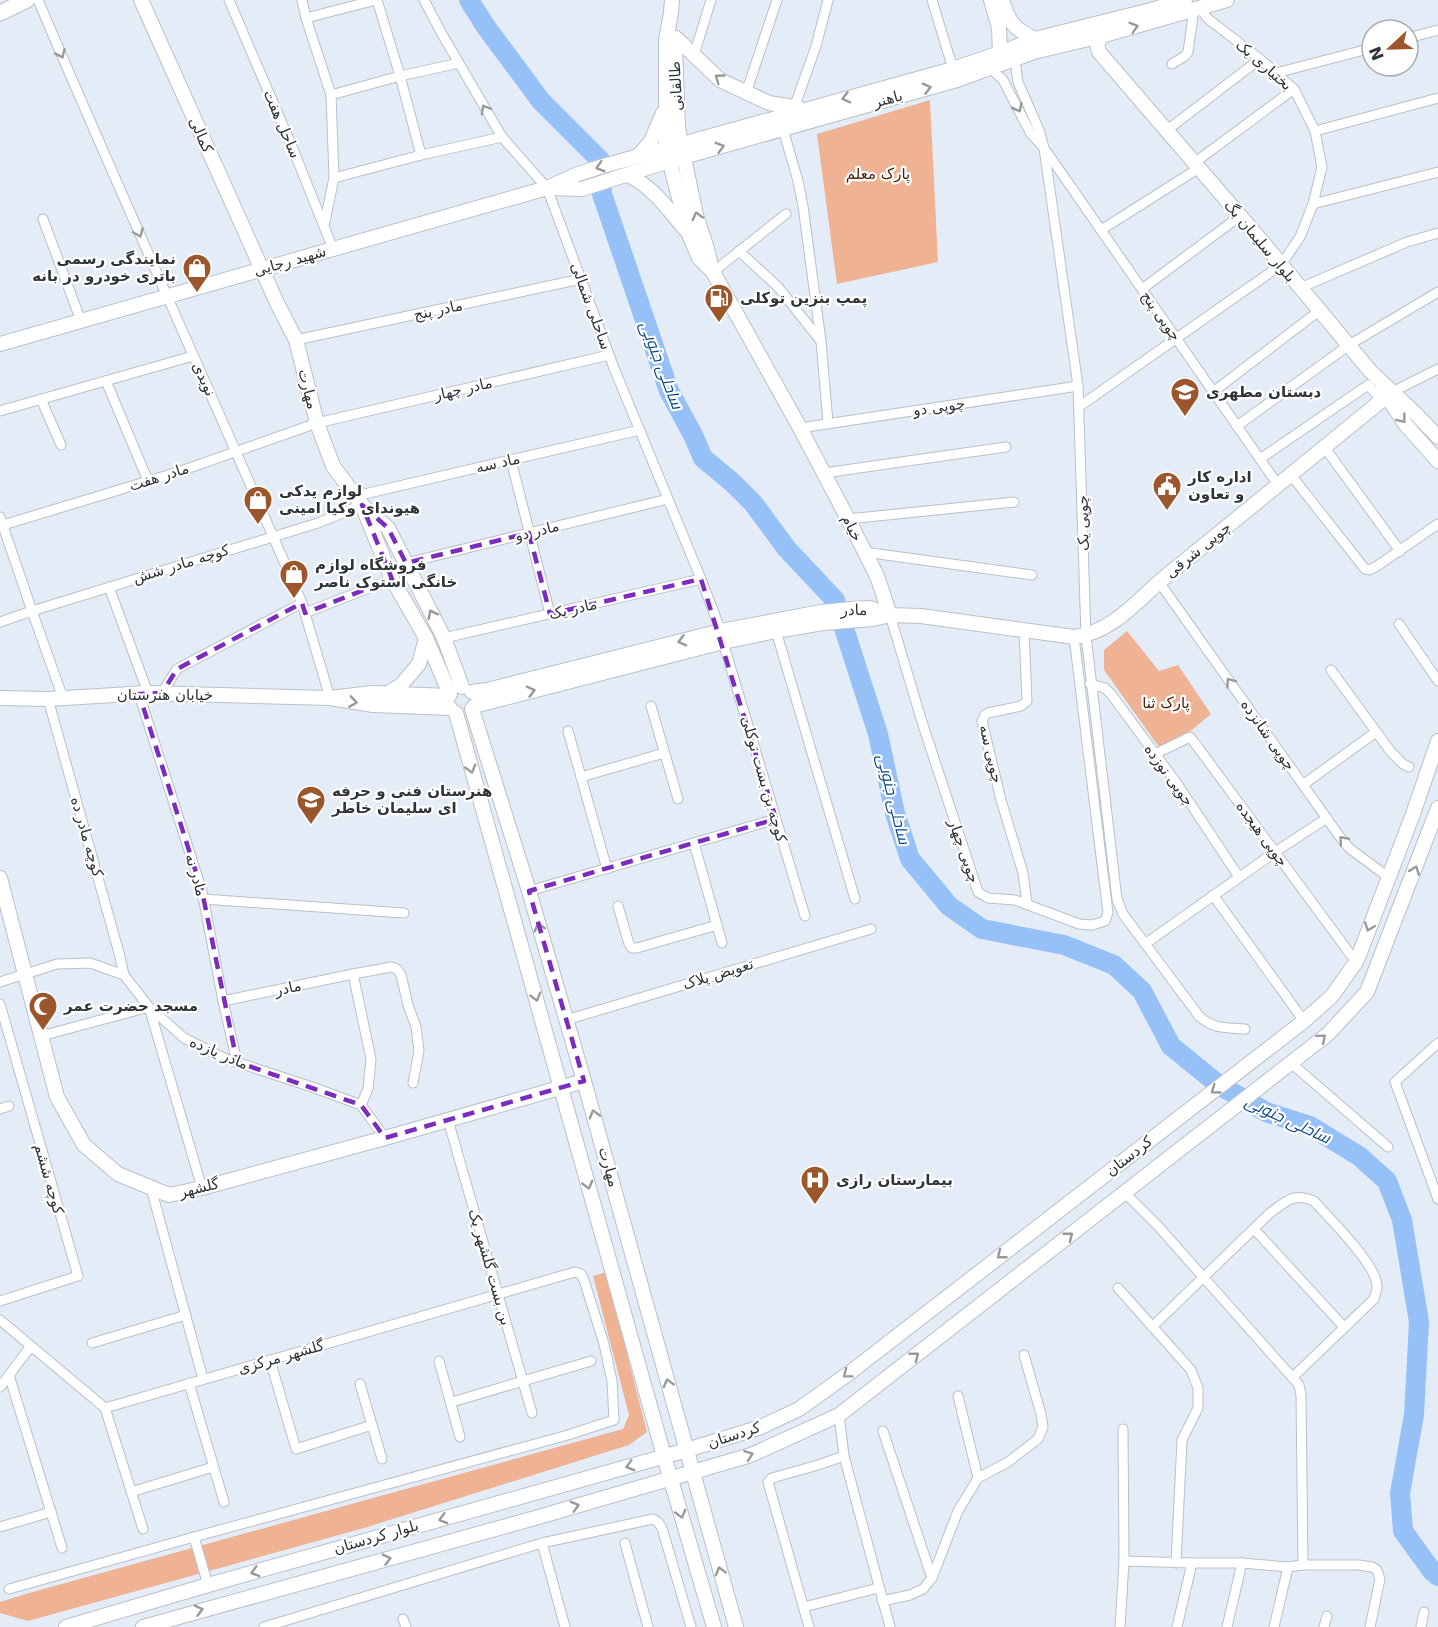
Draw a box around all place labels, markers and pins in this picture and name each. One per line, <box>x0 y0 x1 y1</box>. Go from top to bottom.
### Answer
place label: نمایندگی رسمی باتری خودرو در بانه <box>32 250 176 285</box>
shop icon: نمایندگی رسمی باتری خودرو در بانه <box>181 252 213 294</box>
fuel station icon: پمپ بنزین توکلی <box>703 282 735 324</box>
place label: پمپ بنزین توکلی <box>740 289 867 308</box>
school or university icon: دبستان مطهری <box>1169 376 1201 418</box>
place label: دبستان مطهری <box>1206 383 1322 401</box>
place label: اداره کار و تعاون <box>1187 468 1252 503</box>
public building icon: اداره کار و تعاون <box>1151 470 1183 512</box>
place label: لوازم یدکى هیونداى وکیا امینى <box>279 482 420 517</box>
shop icon: لوازم یدکى هیونداى وکیا امینى <box>242 484 274 526</box>
place label: فروشگاه لوازم خانگى استوک ناصر <box>314 556 457 591</box>
shop icon: فروشگاه لوازم خانگى استوک ناصر <box>278 558 310 600</box>
place label: هنرستان فنی و حرفه ای سلیمان خاطر <box>331 782 492 817</box>
school or university icon: هنرستان فنی و حرفه ای سلیمان خاطر <box>295 784 327 826</box>
mosque icon: مسجد حضرت عمر <box>27 990 59 1032</box>
place label: مسجد حضرت عمر <box>63 997 198 1015</box>
hospital icon: بیمارستان رازی <box>799 1164 831 1206</box>
place label: بیمارستان رازی <box>836 1171 953 1189</box>

